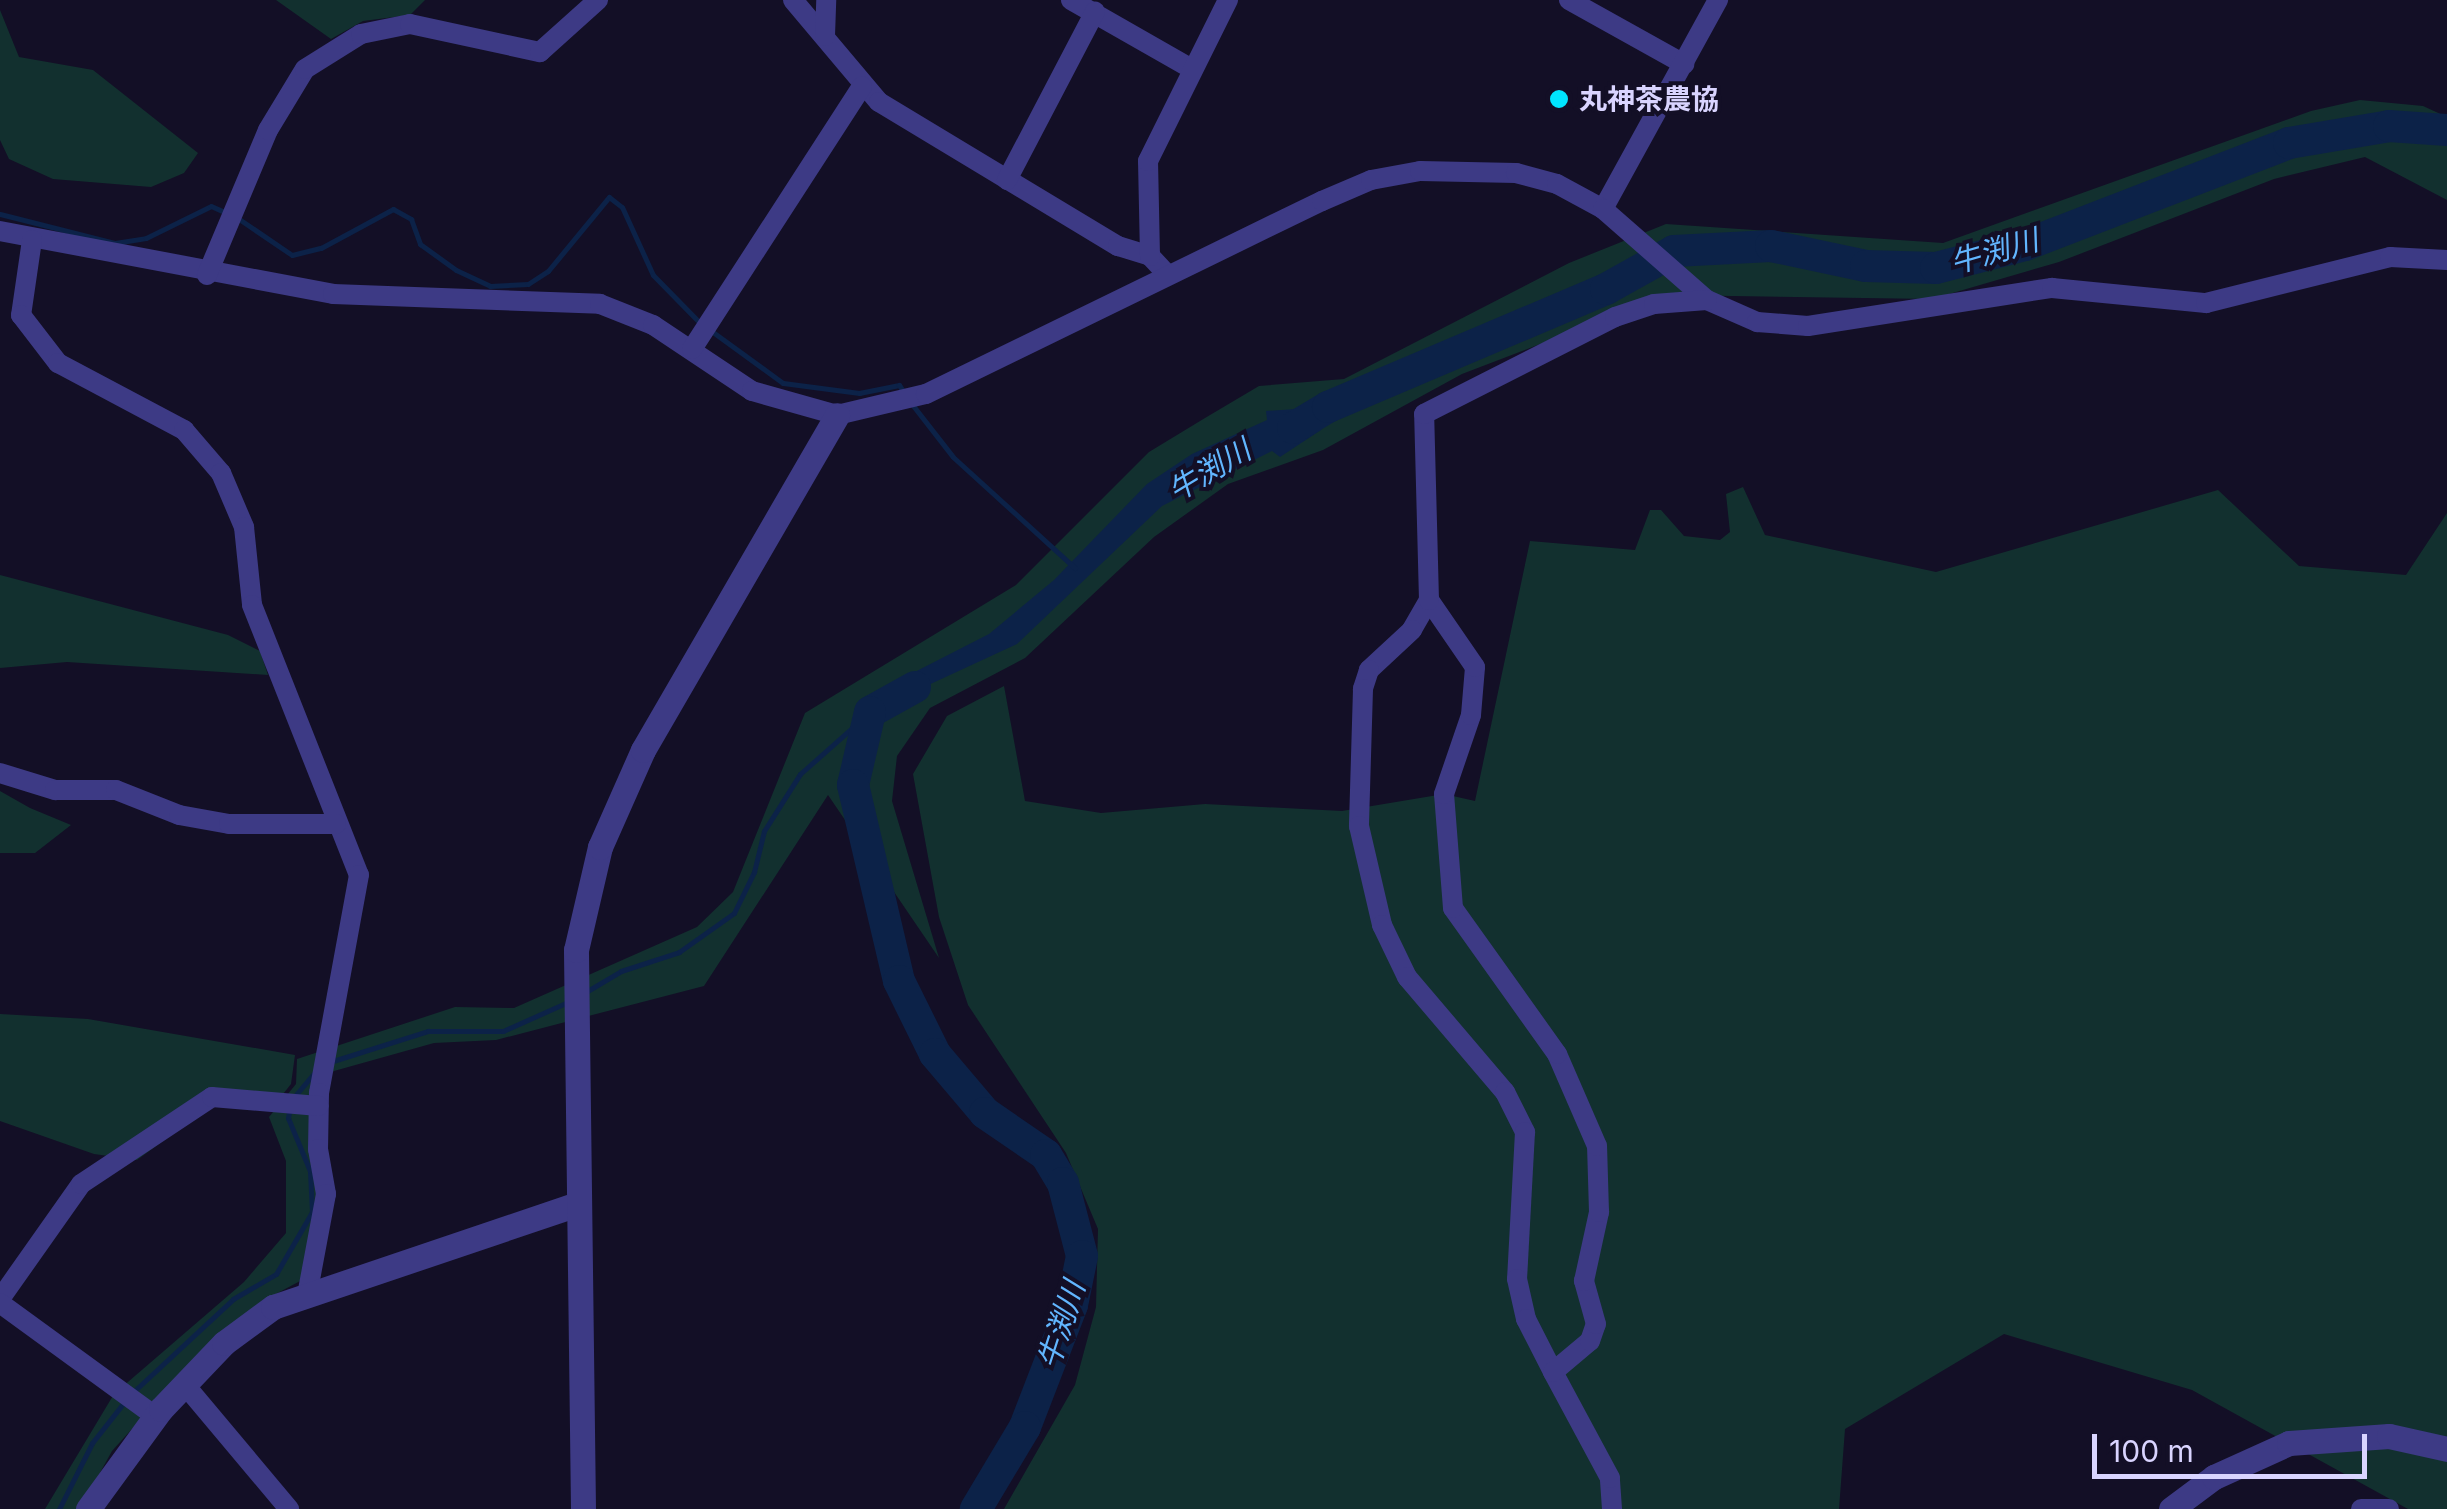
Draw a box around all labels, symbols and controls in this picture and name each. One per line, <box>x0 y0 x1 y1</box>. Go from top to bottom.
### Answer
place label: 丸神茶農協 <box>1579 82 1719 116</box>
marker: 丸神茶農協 <box>1548 88 1570 110</box>
water label: 牛渕川 <box>1946 221 2042 281</box>
water label: 牛渕川 <box>1161 431 1257 509</box>
water label: 牛渕川 <box>1030 1277 1092 1373</box>
scale bar <box>2097 1414 2372 1476</box>
text: 100 m <box>2109 1433 2194 1469</box>

